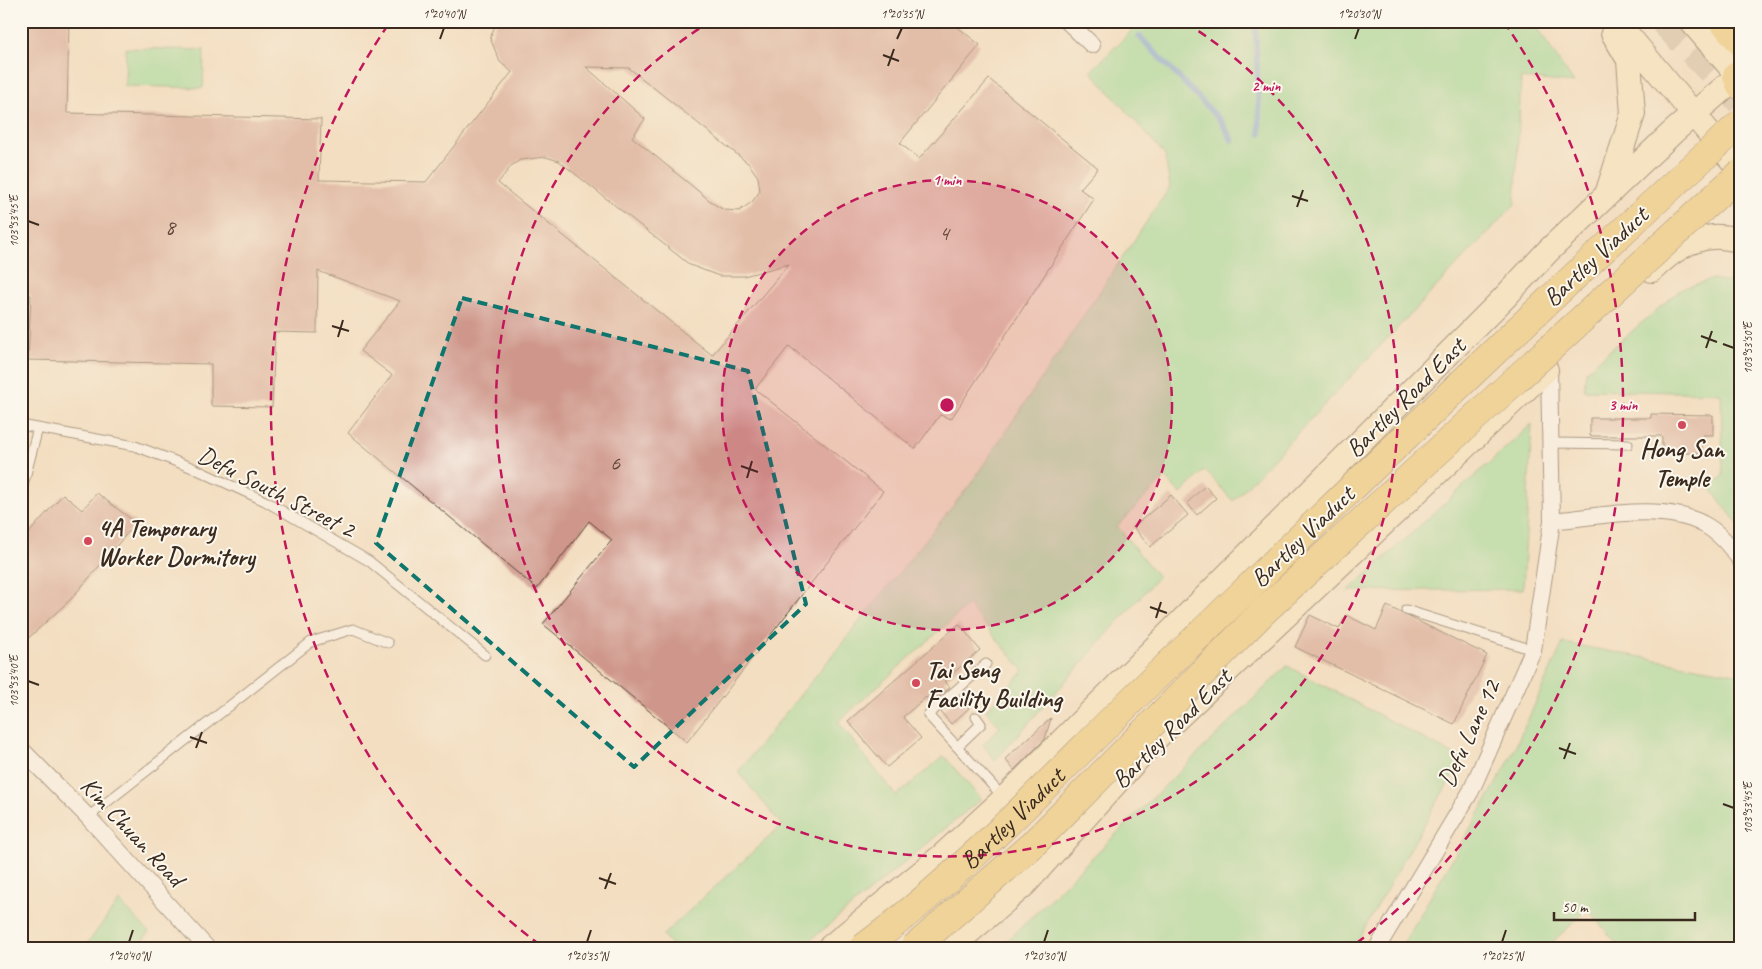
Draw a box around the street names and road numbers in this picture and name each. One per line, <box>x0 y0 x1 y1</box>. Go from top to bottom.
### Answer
street label: Bartley Viaduct <box>1536 198 1657 314</box>
street label: Bartley Road East <box>1339 329 1474 465</box>
street label: Defu South Street 2 <box>193 439 362 546</box>
street label: Bartley Viaduct <box>1244 477 1363 594</box>
street label: Bartley Road East <box>1105 660 1240 796</box>
street label: Defu Lane 12 <box>1430 673 1508 792</box>
street label: Bartley Viaduct <box>954 759 1074 876</box>
street label: Kim Chuan Road <box>73 770 194 896</box>

